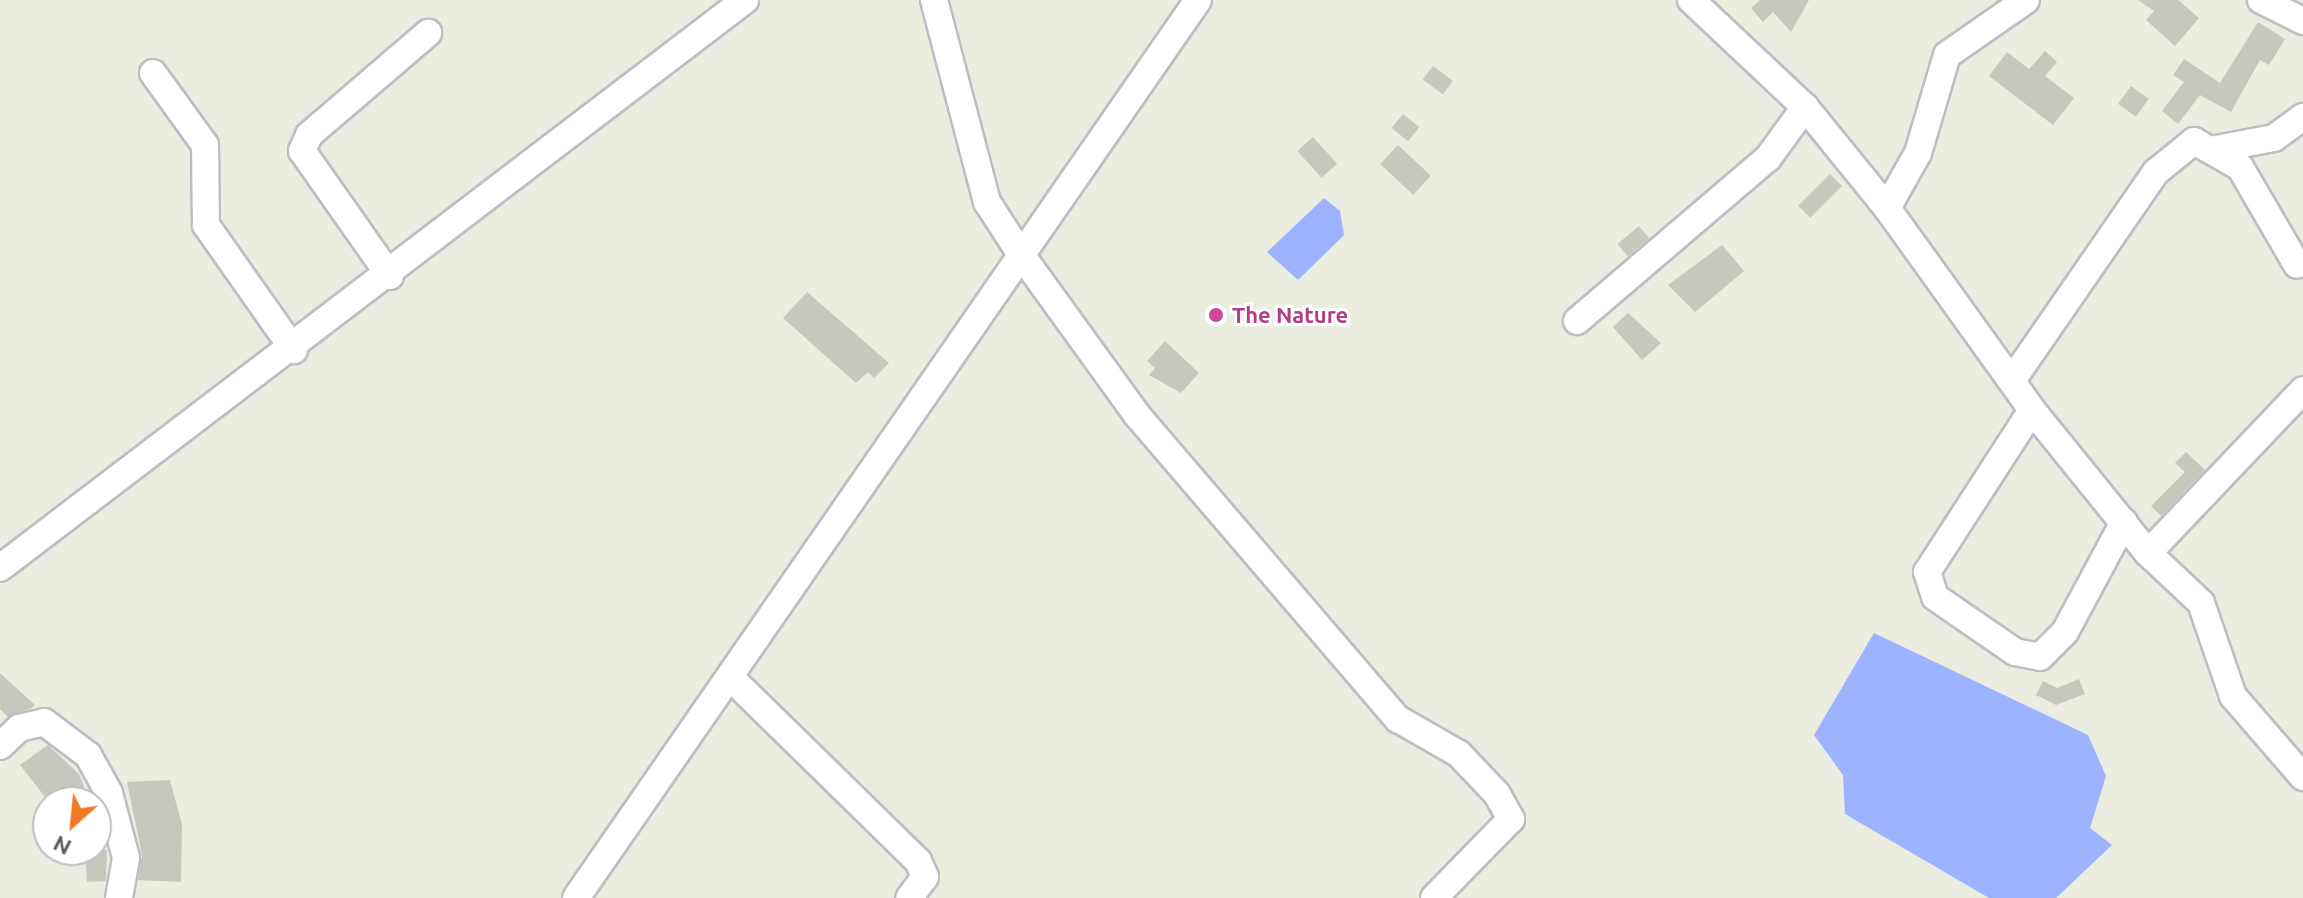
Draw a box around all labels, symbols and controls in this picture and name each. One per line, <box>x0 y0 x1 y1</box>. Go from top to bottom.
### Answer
place label: The Nature <box>1232 302 1348 328</box>
marker: The Nature <box>1207 306 1225 324</box>
north arrow <box>32 786 112 866</box>
text: N <box>49 831 75 861</box>

